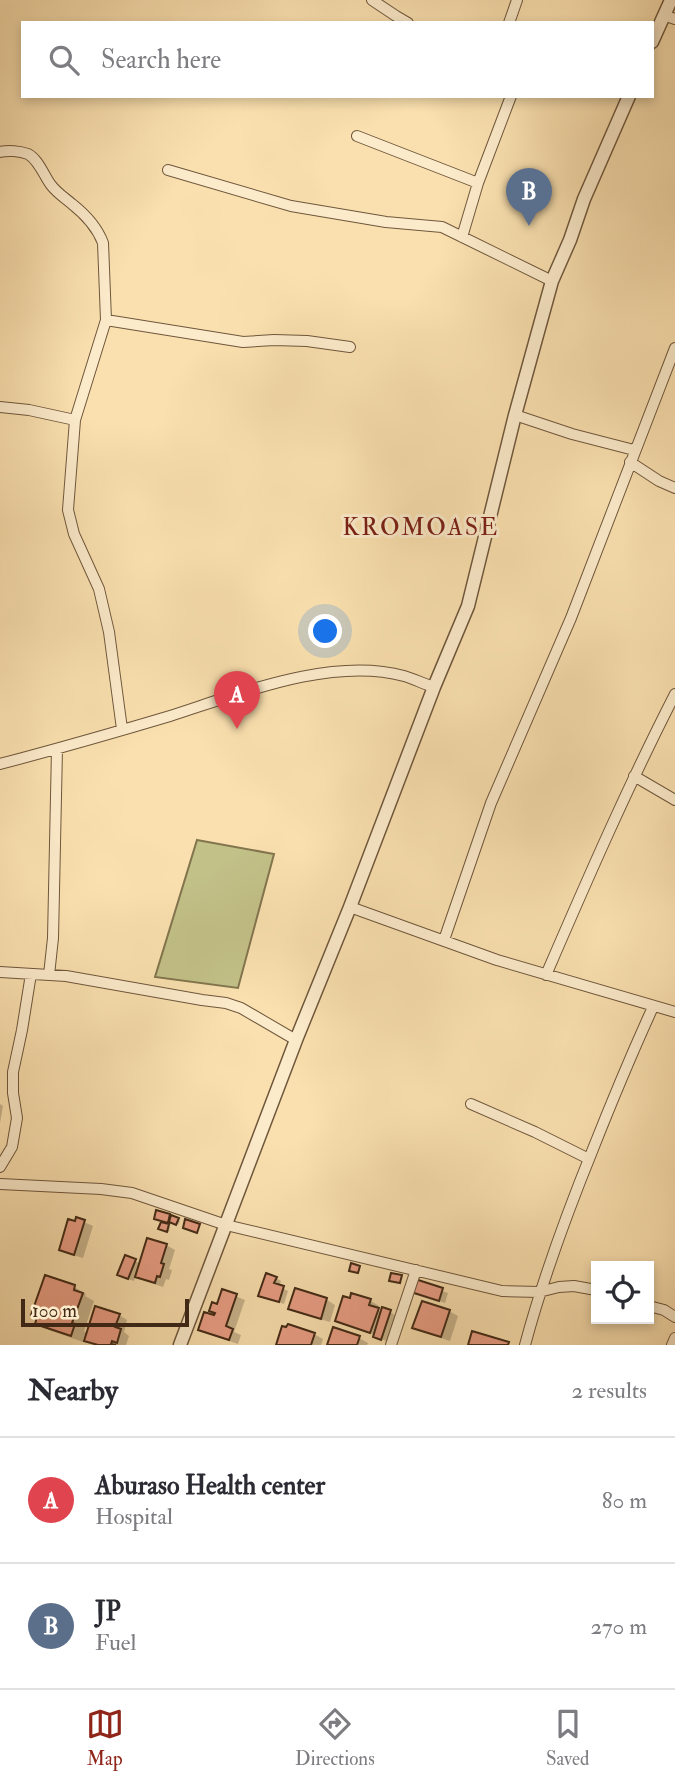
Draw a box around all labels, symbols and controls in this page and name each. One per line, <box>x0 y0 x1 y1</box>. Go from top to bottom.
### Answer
search box <box>21 21 654 98</box>
icon: search <box>45 41 83 79</box>
text: Search here <box>101 44 221 76</box>
pin: B <box>506 168 552 226</box>
district label: KROMOASE <box>343 512 499 543</box>
your location <box>308 614 342 648</box>
pin: A <box>214 671 260 729</box>
map controls <box>591 1261 654 1324</box>
button: locate <box>591 1261 654 1324</box>
scale bar <box>21 1296 189 1328</box>
text: 100 m <box>32 1299 77 1323</box>
text: Nearby <box>28 1372 118 1409</box>
text: 2 results <box>572 1376 647 1405</box>
text: Aburaso Health center <box>95 1470 325 1502</box>
text: A <box>44 1486 58 1515</box>
text: 80 m <box>602 1486 647 1515</box>
text: Hospital <box>95 1502 173 1531</box>
text: JP <box>95 1596 121 1628</box>
text: B <box>43 1612 59 1641</box>
text: 270 m <box>590 1612 647 1641</box>
text: Fuel <box>95 1628 136 1657</box>
tab: Map <box>86 1705 124 1771</box>
tab: Directions <box>295 1705 375 1771</box>
tab: Saved <box>546 1705 589 1771</box>

